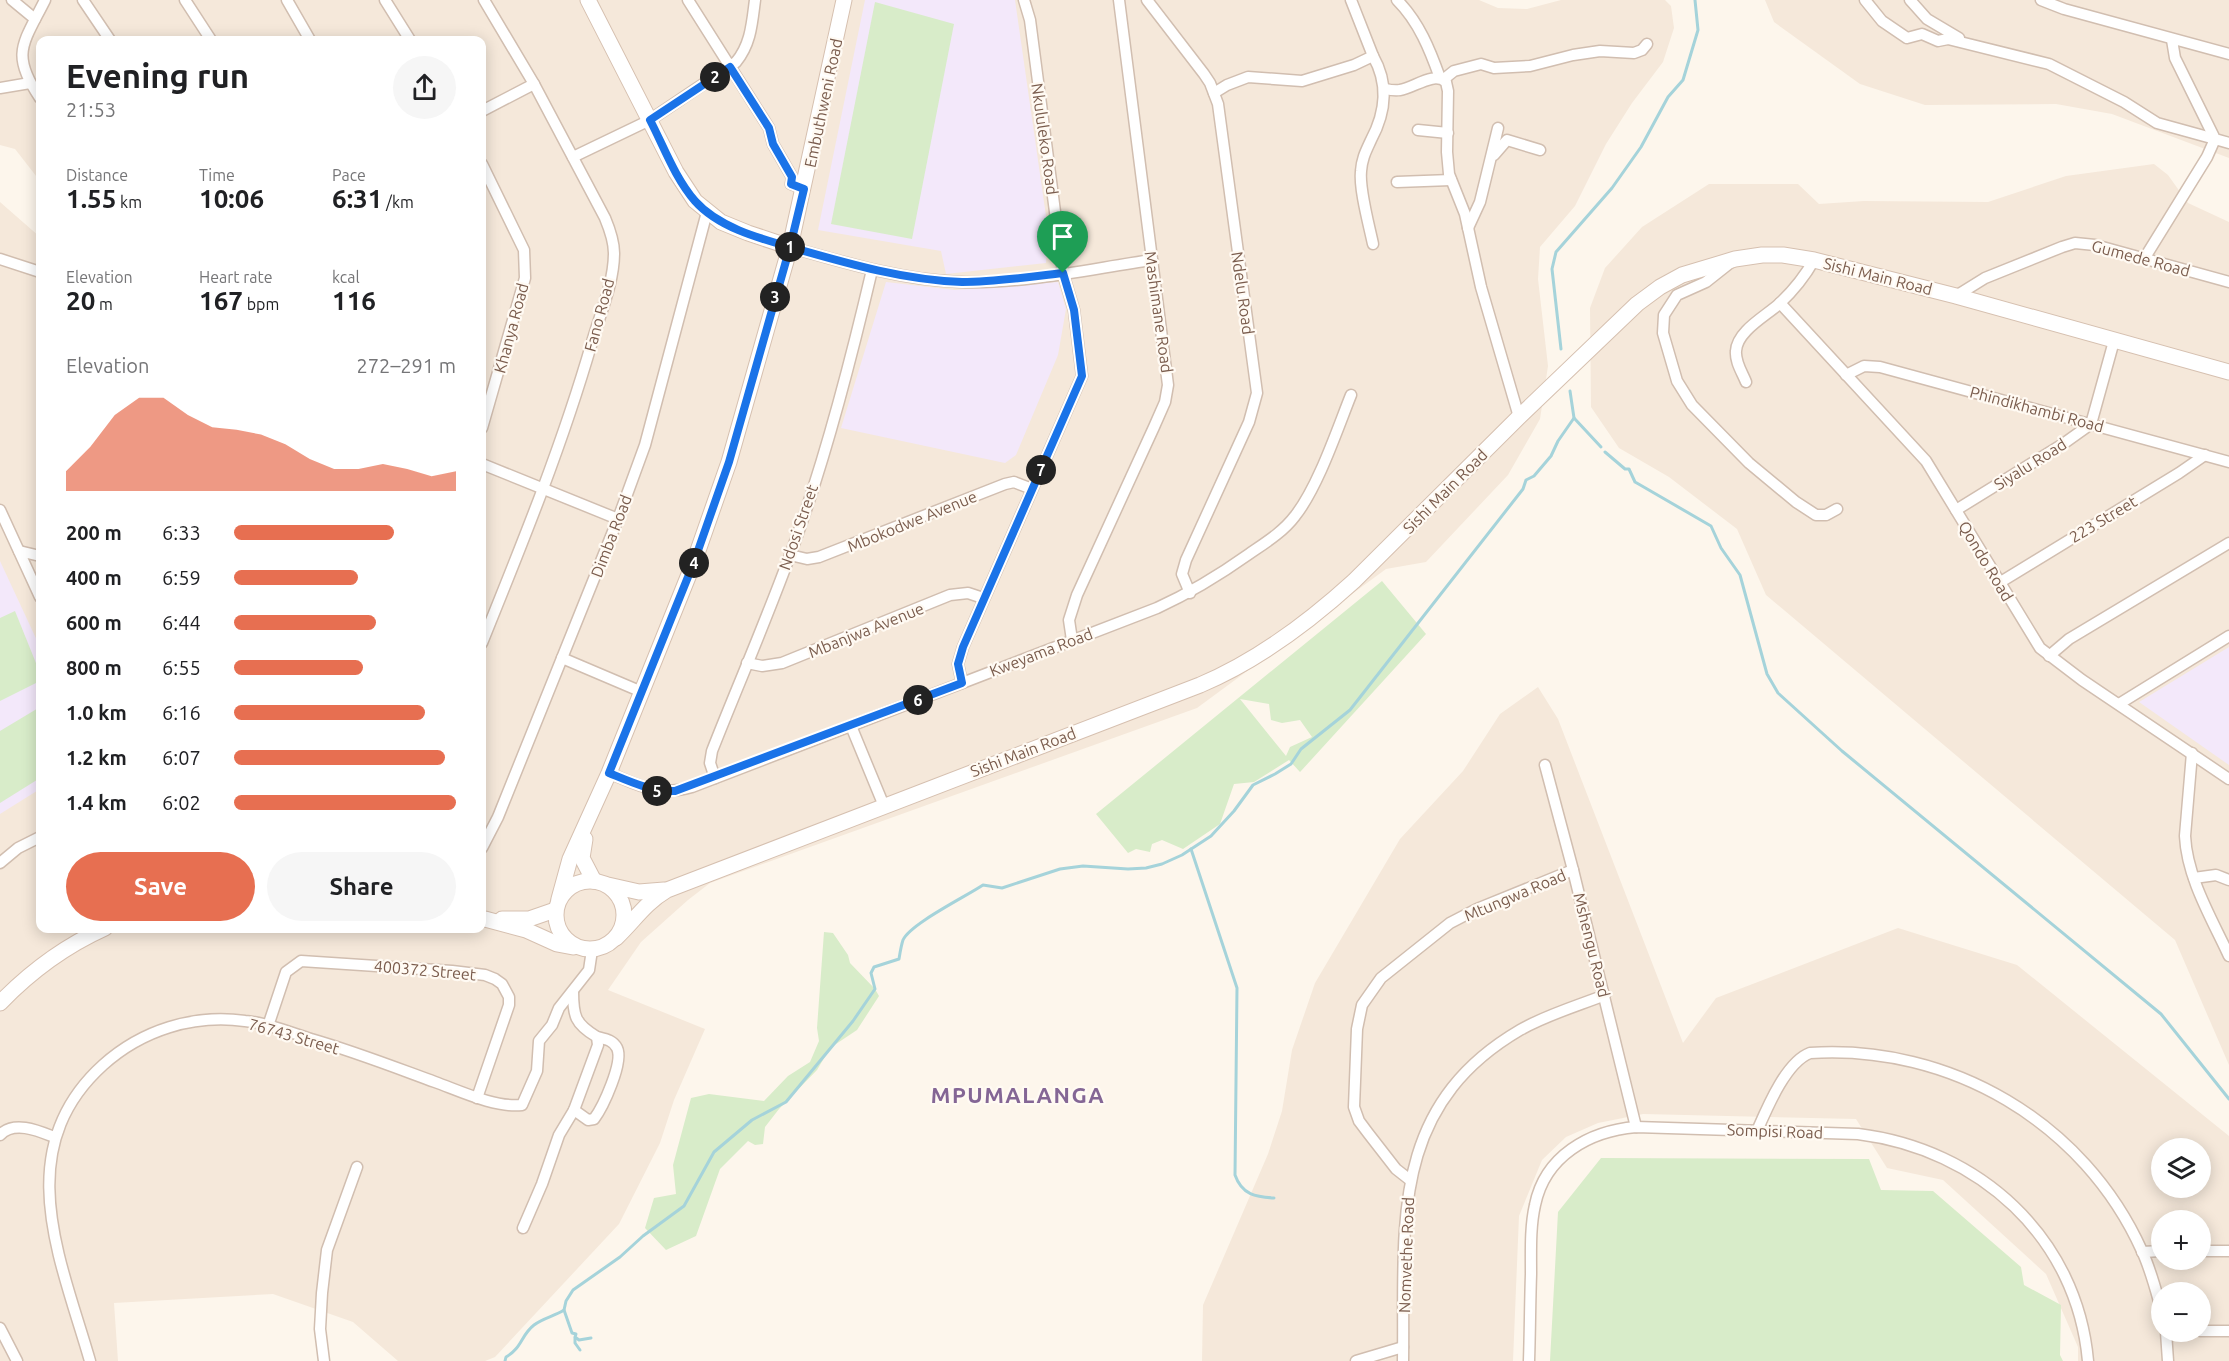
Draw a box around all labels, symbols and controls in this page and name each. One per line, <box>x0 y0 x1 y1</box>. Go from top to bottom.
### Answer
street label: Embuthweni Road <box>801 37 845 169</box>
button: share <box>393 56 456 119</box>
text: Evening run <box>66 57 249 94</box>
pin: 2 <box>700 62 730 92</box>
text: 2 <box>710 68 720 86</box>
street label: Nkululeko Road <box>1028 82 1062 196</box>
text: 21:53 <box>66 98 116 121</box>
text: Distance <box>66 166 128 184</box>
text: Time <box>199 166 235 184</box>
text: Pace <box>332 166 366 184</box>
text: 1.55 <box>66 184 116 213</box>
text: 10:06 <box>199 184 264 213</box>
text: 6:31 <box>332 184 382 213</box>
text: km <box>116 193 142 211</box>
text: /km <box>382 193 414 211</box>
pin <box>1037 211 1088 273</box>
icon: arrive <box>1046 220 1079 253</box>
pin: 1 <box>775 232 805 262</box>
street label: Gumede Road <box>2090 236 2192 280</box>
text: 1 <box>785 238 795 256</box>
street label: Mashimane Road <box>1142 250 1176 374</box>
street label: Ndelu Road <box>1228 250 1258 336</box>
street label: Sishi Main Road <box>1822 254 1934 298</box>
text: Elevation <box>66 268 133 286</box>
text: Heart rate <box>199 268 273 286</box>
text: kcal <box>332 268 360 286</box>
street label: Fano Road <box>581 276 617 354</box>
street label: Khanya Road <box>490 281 532 375</box>
pin: 3 <box>760 282 790 312</box>
text: 20 <box>66 286 95 315</box>
text: 167 <box>199 286 243 315</box>
text: 116 <box>332 286 376 315</box>
text: 3 <box>770 288 780 306</box>
text: m <box>95 295 113 313</box>
text: bpm <box>243 295 279 313</box>
text: Elevation <box>66 354 149 377</box>
text: 272–291 m <box>357 354 456 377</box>
street label: Phindikhambi Road <box>1968 382 2106 436</box>
street label: Siyalu Road <box>1990 435 2070 493</box>
street label: Sishi Main Road <box>1399 445 1491 537</box>
pin: 7 <box>1026 455 1056 485</box>
text: 7 <box>1036 461 1046 479</box>
street label: Ndosi Street <box>775 481 821 572</box>
street label: Mbokodwe Avenue <box>845 487 979 555</box>
street label: Dimba Road <box>587 492 635 580</box>
street label: 223 Street <box>2066 492 2141 546</box>
street label: Qondo Road <box>1955 518 2017 604</box>
text: 200 m <box>66 521 122 544</box>
text: 6:33 <box>162 521 201 544</box>
pin: 4 <box>679 548 709 578</box>
text: 4 <box>689 554 699 572</box>
text: 400 m <box>66 566 122 589</box>
text: 6:59 <box>162 566 201 589</box>
street label: Mbanjwa Avenue <box>806 599 926 661</box>
text: 600 m <box>66 611 122 634</box>
text: 6:44 <box>162 611 201 634</box>
street label: Kweyama Road <box>987 624 1095 680</box>
text: 800 m <box>66 656 122 679</box>
text: 6:55 <box>162 656 201 679</box>
pin: 6 <box>903 685 933 715</box>
text: 6 <box>913 691 923 709</box>
text: 1.0 km <box>66 701 127 724</box>
text: 6:16 <box>162 701 201 724</box>
street label: Sishi Main Road <box>968 724 1078 780</box>
text: 1.2 km <box>66 746 127 769</box>
text: 6:07 <box>162 746 201 769</box>
pin: 5 <box>642 776 672 806</box>
text: 5 <box>652 782 662 800</box>
text: 1.4 km <box>66 791 127 814</box>
text: 6:02 <box>162 791 201 814</box>
button: Save <box>66 852 255 921</box>
button: Share <box>267 852 456 921</box>
street label: Mtungwa Road <box>1461 865 1569 925</box>
street label: Mshengu Road <box>1570 891 1614 999</box>
street label: 400372 Street <box>373 957 478 983</box>
street label: 76743 Street <box>247 1014 342 1058</box>
district label: MPUMALANGA <box>931 1082 1105 1107</box>
street label: Sompisi Road <box>1727 1120 1823 1142</box>
map controls <box>2151 1138 2211 1342</box>
button: layers <box>2151 1138 2211 1198</box>
street label: Nomvethe Road <box>1395 1197 1417 1313</box>
button: + <box>2151 1210 2211 1270</box>
button: − <box>2151 1282 2211 1342</box>

